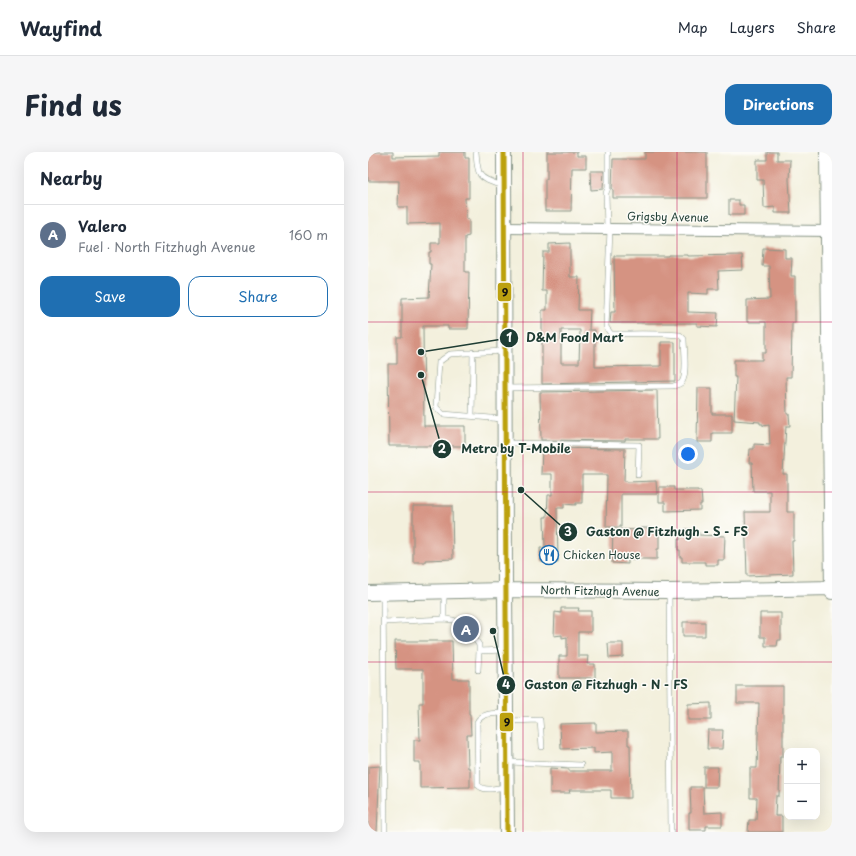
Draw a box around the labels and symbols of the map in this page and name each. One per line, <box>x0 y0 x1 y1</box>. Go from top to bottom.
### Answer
street label: Grigsby Avenue <box>627 207 709 226</box>
line badge: 9 <box>497 282 512 302</box>
text: 9 <box>502 283 509 300</box>
callout: D&M Food Mart <box>499 326 632 350</box>
text: 1 <box>506 328 512 346</box>
text: D&M Food Mart <box>526 328 624 346</box>
callout: Metro by T-Mobile <box>432 437 579 461</box>
text: 2 <box>438 439 447 457</box>
text: Metro by T-Mobile <box>461 439 571 457</box>
your location <box>678 444 698 464</box>
callout: Gaston @ Fitzhugh - S - FS <box>558 520 756 544</box>
text: 3 <box>564 522 572 540</box>
text: Gaston @ Fitzhugh - S - FS <box>586 522 748 540</box>
restaurant icon: Chicken House <box>538 544 560 566</box>
place label: Chicken House <box>563 546 641 563</box>
street label: North Fitzhugh Avenue <box>540 581 660 600</box>
pin: A <box>453 614 479 644</box>
callout: Gaston @ Fitzhugh - N - FS <box>496 673 696 697</box>
text: 4 <box>502 675 510 693</box>
text: Gaston @ Fitzhugh - N - FS <box>524 675 688 693</box>
line badge: 9 <box>499 712 514 732</box>
text: 9 <box>504 713 511 730</box>

